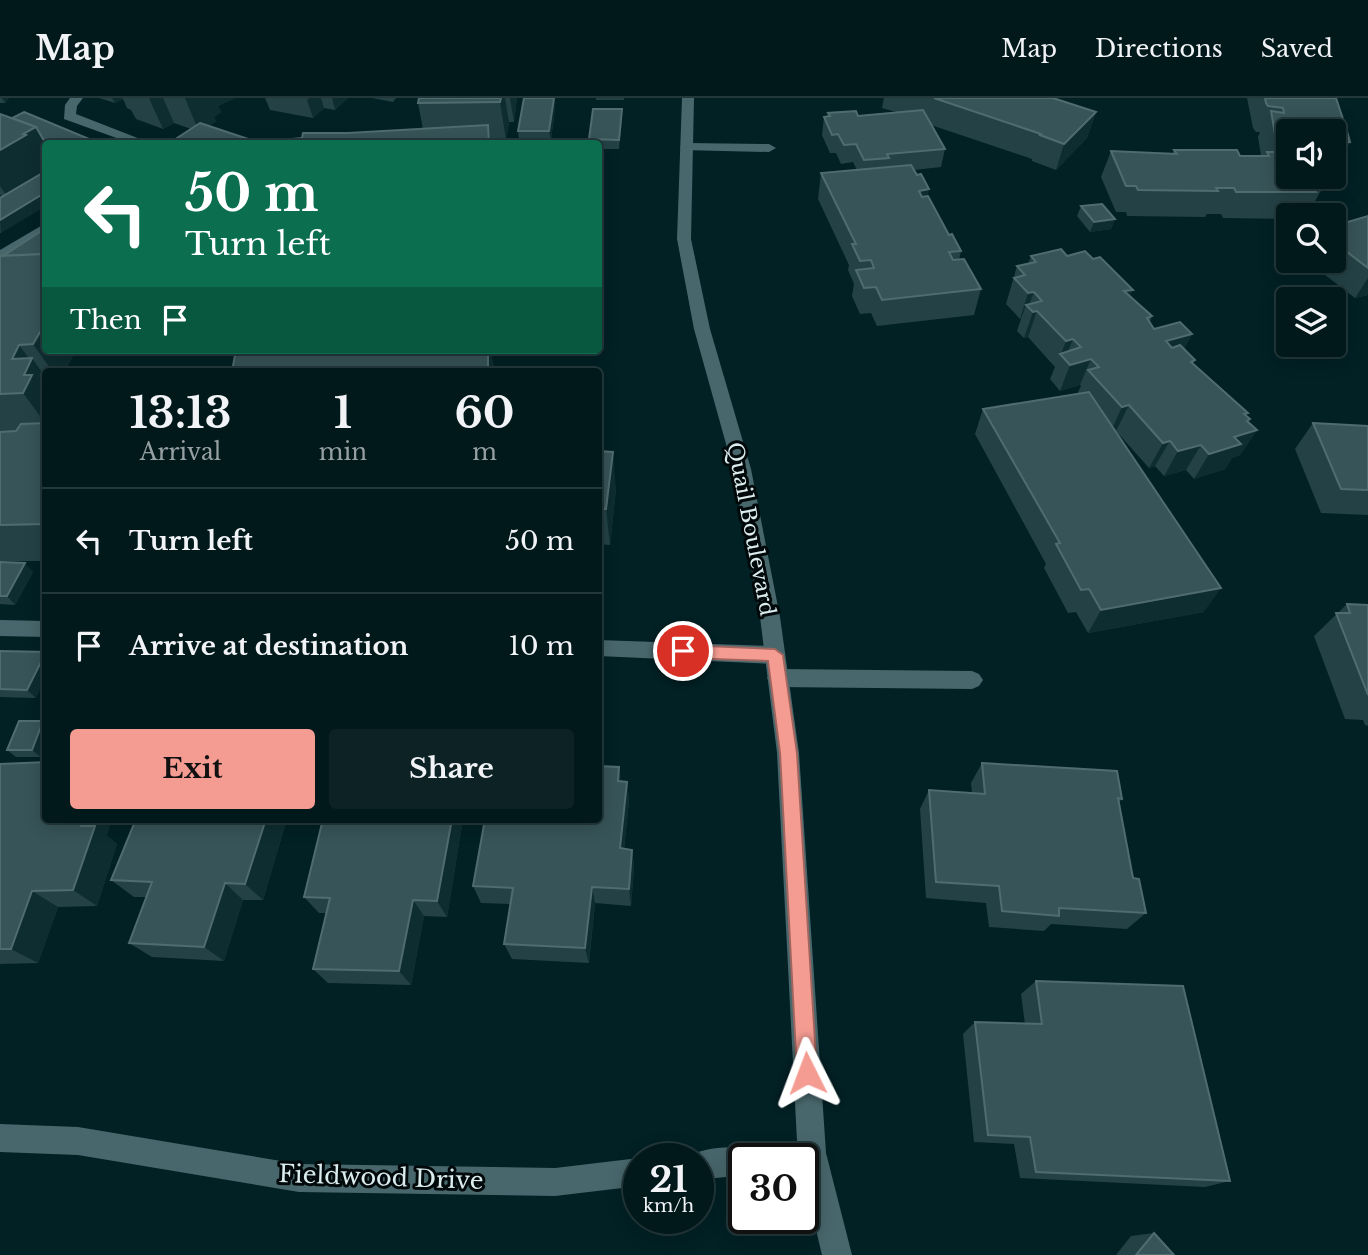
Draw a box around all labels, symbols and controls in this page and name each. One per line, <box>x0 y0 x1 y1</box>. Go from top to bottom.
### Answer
text: Map <box>35 28 115 69</box>
text: Map <box>1001 34 1057 63</box>
text: Directions <box>1095 34 1223 63</box>
text: Saved <box>1261 34 1333 63</box>
map controls <box>1276 119 1346 357</box>
button: sound <box>1276 119 1346 189</box>
text: 50 m <box>185 163 318 224</box>
icon: left <box>70 168 161 259</box>
button: search <box>1276 203 1346 273</box>
text: Turn left <box>185 224 331 264</box>
button: layers <box>1276 287 1346 357</box>
icon: arrive <box>156 301 194 339</box>
text: Then <box>70 304 142 336</box>
text: 13:13 <box>129 387 231 439</box>
text: 1 <box>334 387 352 439</box>
text: 60 <box>455 387 515 439</box>
text: Arrival <box>140 438 221 466</box>
text: min <box>319 438 367 466</box>
text: m <box>472 438 497 466</box>
street label: Quail Boulevard <box>721 440 781 618</box>
icon: left <box>70 522 108 560</box>
text: Turn left <box>129 525 253 557</box>
text: 50 m <box>505 525 574 557</box>
pin <box>653 621 713 681</box>
icon: arrive <box>70 627 108 665</box>
text: Arrive at destination <box>129 630 409 662</box>
text: 10 m <box>508 630 574 662</box>
icon: arrive <box>664 632 702 670</box>
button: Exit <box>70 729 315 809</box>
button: Share <box>329 729 574 809</box>
position arrow <box>770 1036 844 1110</box>
speed limit sign: 30 <box>728 1143 819 1234</box>
text: 21 <box>649 1158 688 1201</box>
street label: Fieldwood Drive <box>278 1159 484 1195</box>
text: km/h <box>643 1195 694 1217</box>

